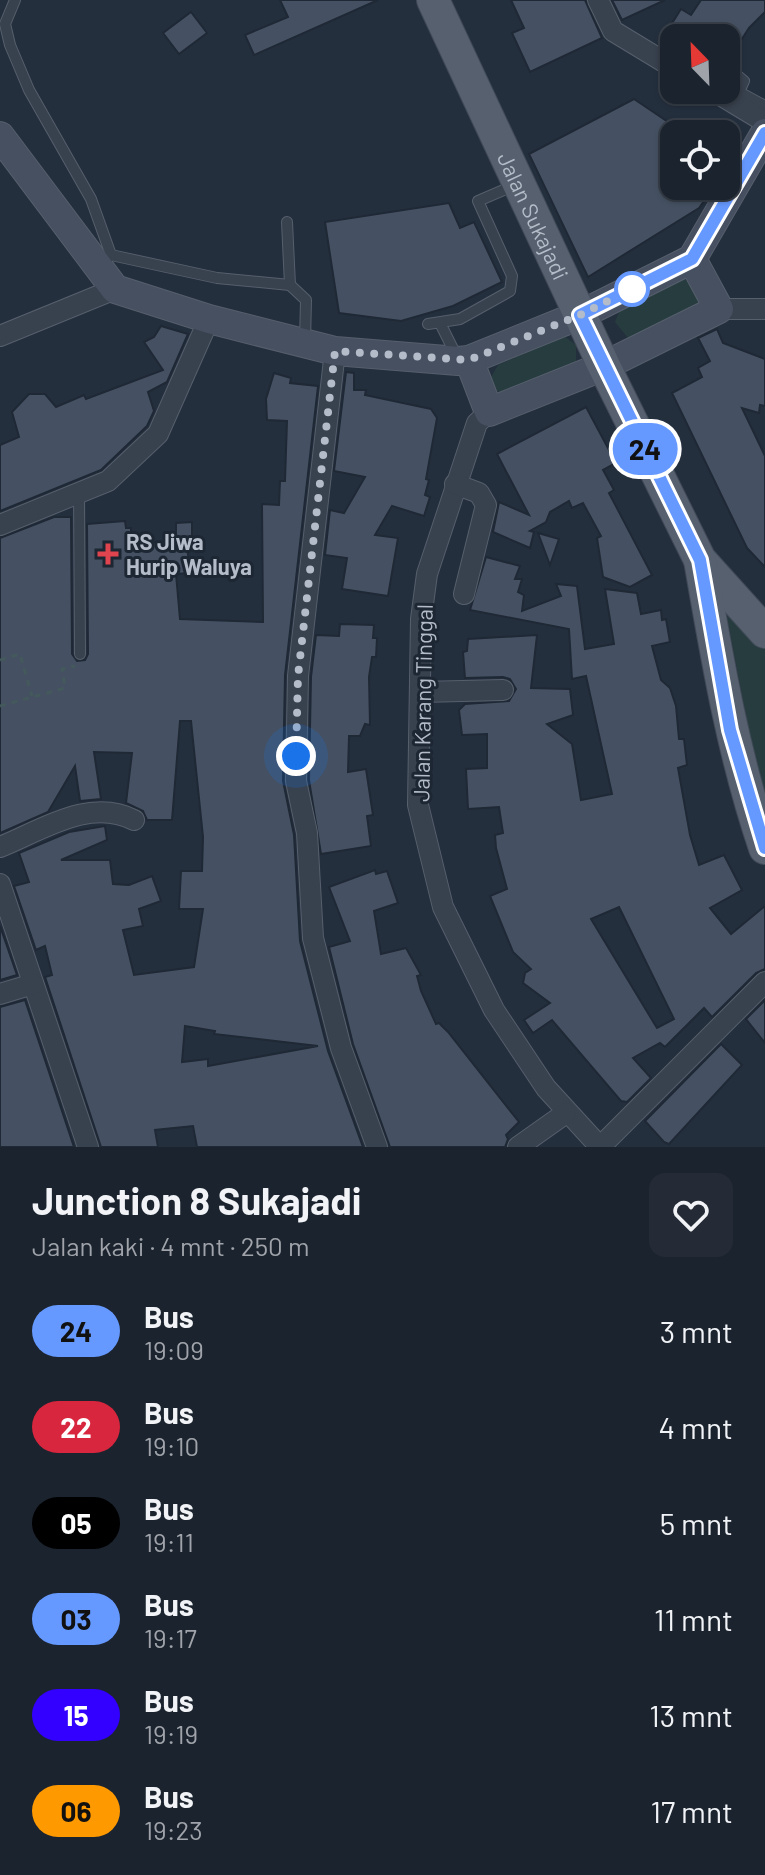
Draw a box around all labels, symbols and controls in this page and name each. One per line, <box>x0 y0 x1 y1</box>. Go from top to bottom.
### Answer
north arrow <box>660 24 740 104</box>
map controls <box>660 24 740 200</box>
button: locate <box>660 120 740 200</box>
street label: Jalan Sukajadi <box>493 148 575 283</box>
unlabelled marker <box>615 272 649 306</box>
line badge: 24 <box>609 423 681 475</box>
text: 24 <box>629 432 661 466</box>
place label: RS Jiwa Hurip Waluya <box>126 528 252 579</box>
marker: RS Jiwa Hurip Waluya <box>97 543 119 565</box>
street label: Jalan Karang Tinggal <box>407 604 437 802</box>
your location <box>276 736 316 776</box>
button: heart <box>649 1173 733 1257</box>
text: Junction 8 Sukajadi <box>32 1177 362 1223</box>
text: Jalan kaki · 4 mnt · 250 m <box>32 1230 309 1261</box>
text: Bus <box>144 1298 194 1334</box>
text: 3 mnt <box>660 1313 733 1349</box>
text: 24 <box>60 1314 92 1348</box>
text: 19:09 <box>144 1334 204 1365</box>
text: Bus <box>144 1394 194 1430</box>
text: 4 mnt <box>659 1409 733 1445</box>
text: 22 <box>60 1410 92 1444</box>
text: 19:10 <box>144 1430 199 1461</box>
text: Bus <box>144 1490 194 1526</box>
text: 5 mnt <box>660 1505 733 1541</box>
text: 05 <box>60 1506 92 1540</box>
text: 19:11 <box>144 1526 194 1557</box>
text: Bus <box>144 1586 194 1622</box>
text: 11 mnt <box>654 1601 733 1637</box>
text: 03 <box>60 1602 92 1636</box>
text: 19:17 <box>144 1622 197 1653</box>
text: Bus <box>144 1682 194 1718</box>
text: 13 mnt <box>649 1697 733 1733</box>
text: 15 <box>63 1698 89 1732</box>
text: 19:19 <box>144 1718 198 1749</box>
text: Bus <box>144 1778 194 1814</box>
text: 17 mnt <box>650 1793 733 1829</box>
text: 06 <box>61 1794 92 1828</box>
text: 19:23 <box>144 1814 203 1845</box>

